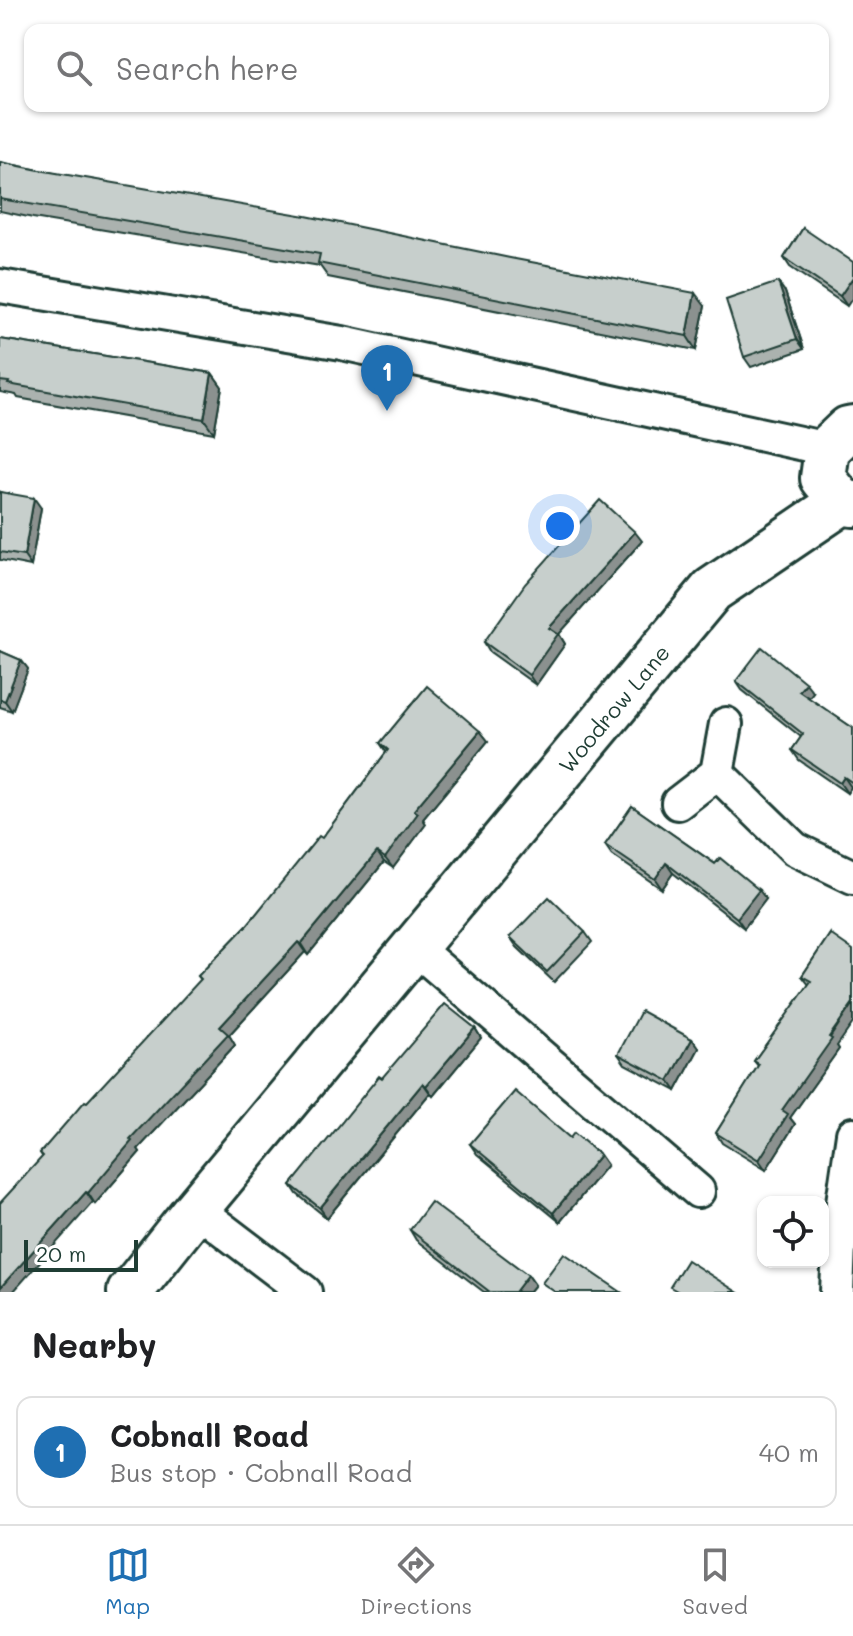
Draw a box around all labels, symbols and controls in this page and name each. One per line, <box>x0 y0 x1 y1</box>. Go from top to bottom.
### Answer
search box <box>24 24 829 112</box>
icon: search <box>52 46 96 90</box>
text: Search here <box>116 48 299 88</box>
pin: 1 <box>361 345 413 411</box>
your location <box>540 506 580 546</box>
street label: Woodrow Lane <box>552 638 675 778</box>
map controls <box>757 1196 829 1268</box>
button: locate <box>757 1196 829 1268</box>
scale bar <box>24 1236 138 1272</box>
text: 20 m <box>36 1239 86 1268</box>
text: Nearby <box>32 1322 157 1367</box>
text: Cobnall Road <box>110 1415 309 1455</box>
text: 1 <box>54 1435 66 1469</box>
text: 40 m <box>759 1435 819 1469</box>
text: Bus stop · Cobnall Road <box>110 1455 412 1489</box>
tab: Map <box>105 1543 150 1620</box>
tab: Directions <box>360 1543 472 1620</box>
tab: Saved <box>683 1543 748 1620</box>

